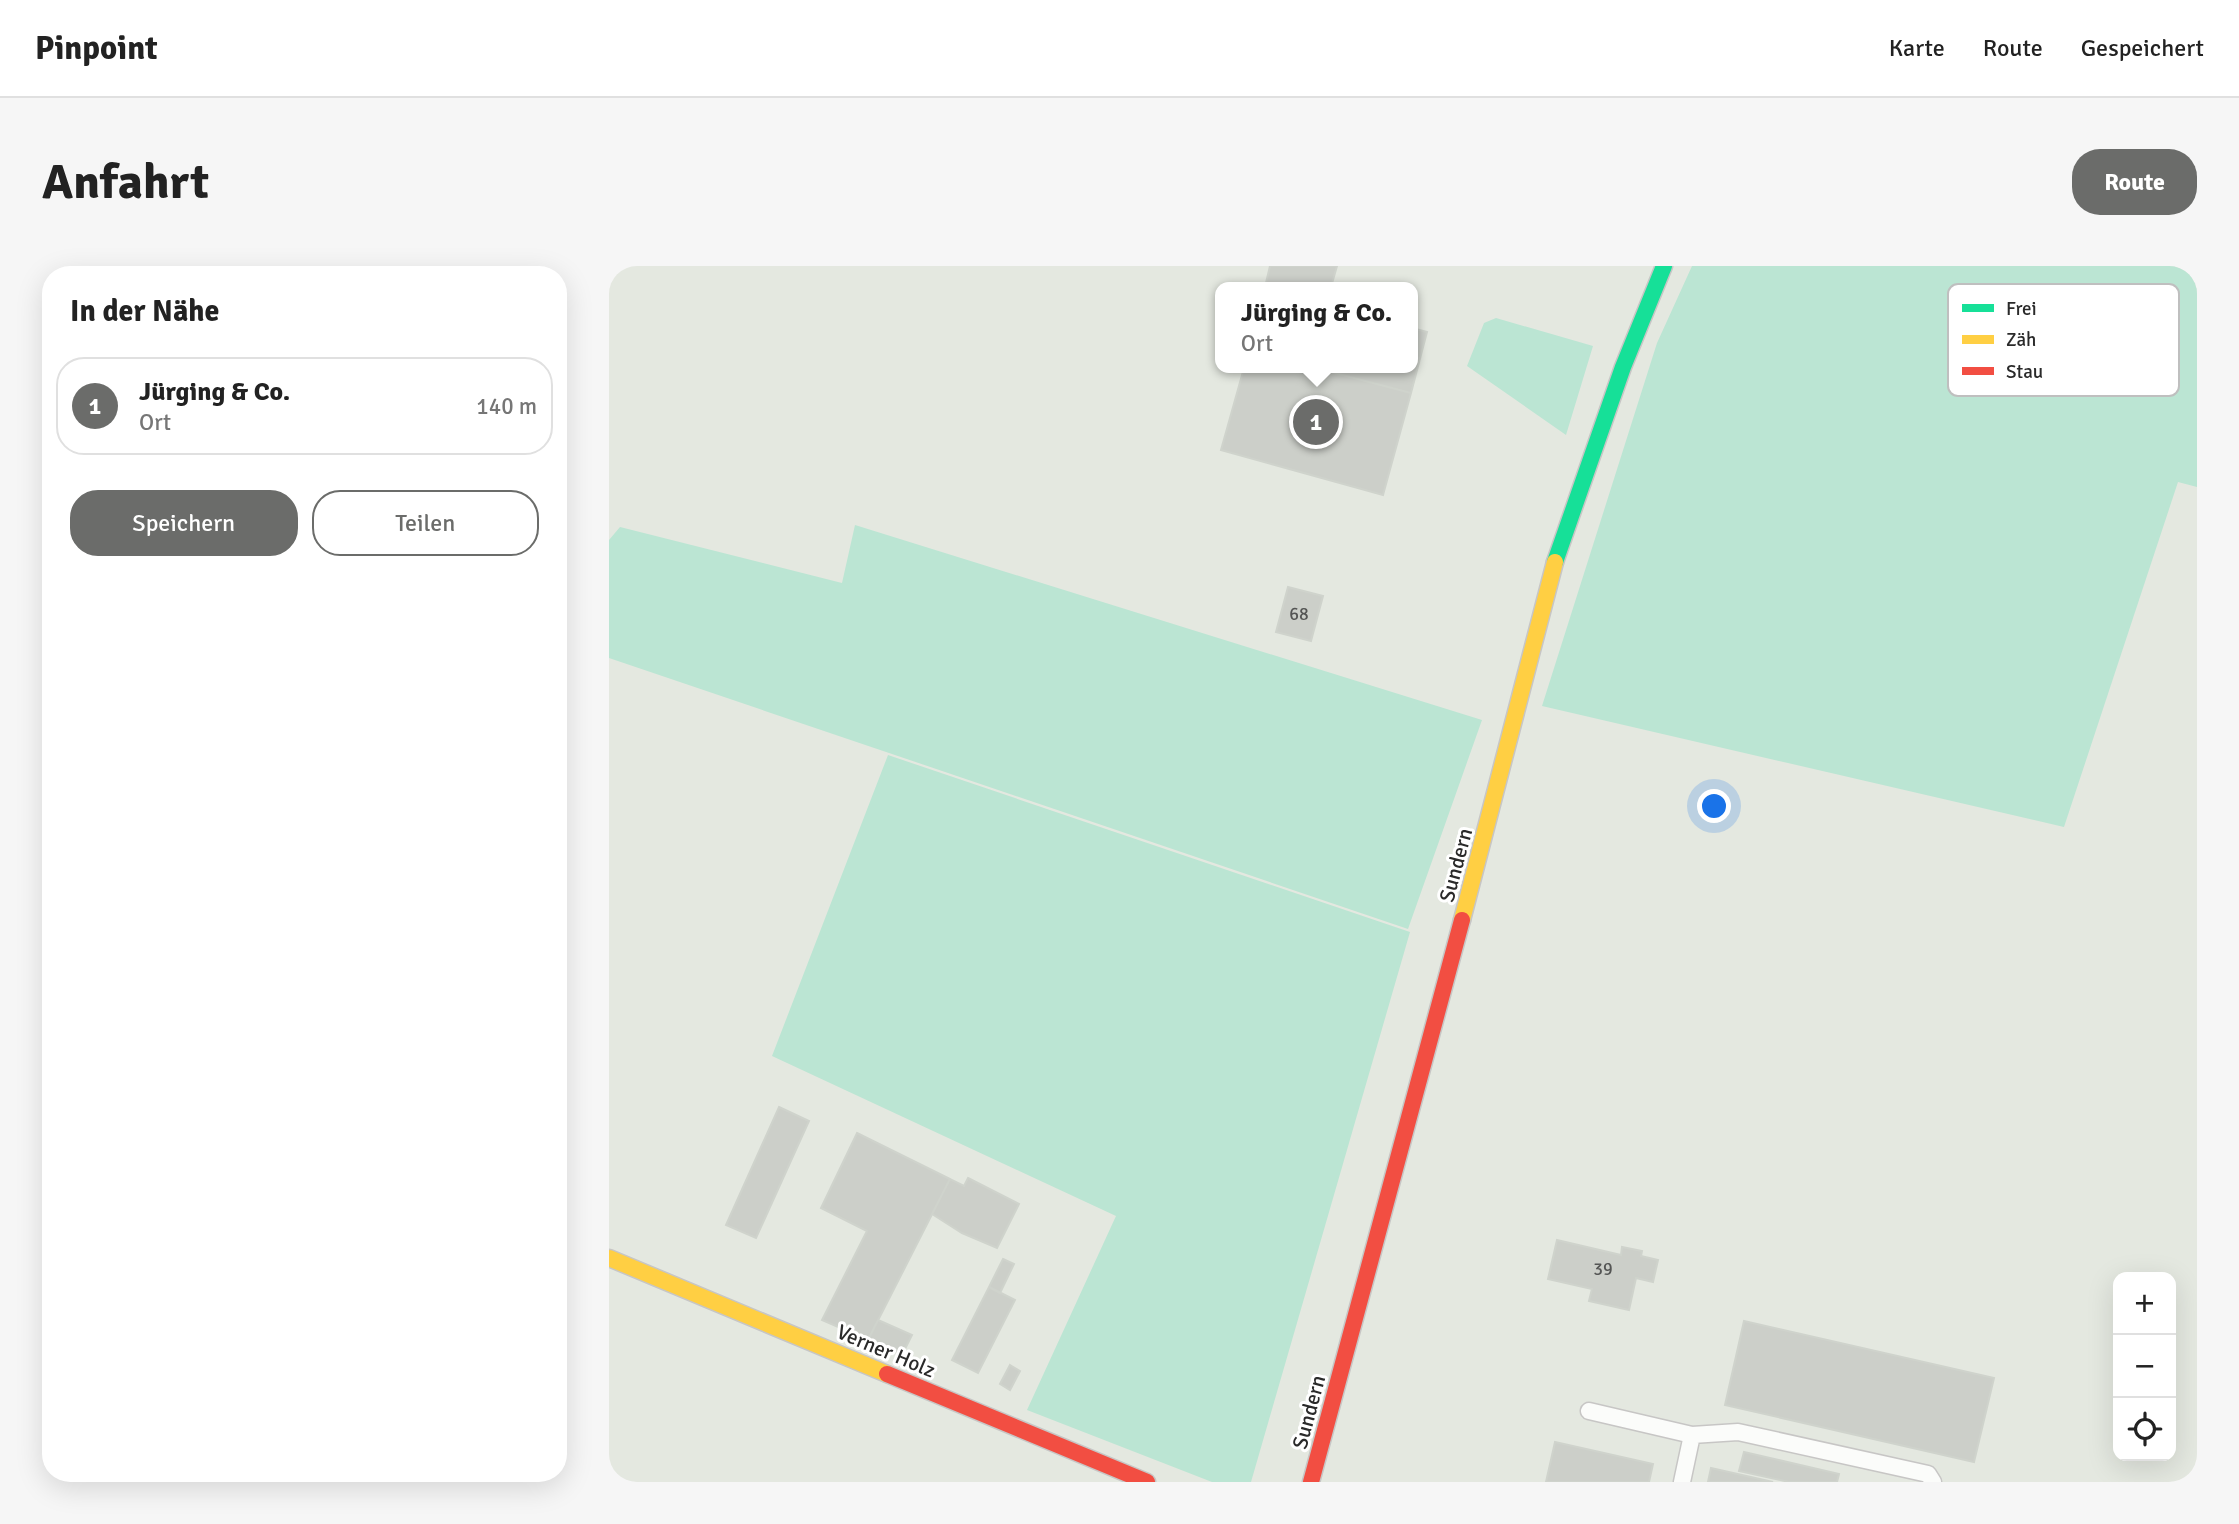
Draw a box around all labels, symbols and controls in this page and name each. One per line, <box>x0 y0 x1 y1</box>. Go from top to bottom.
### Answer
text: Pinpoint <box>35 28 158 69</box>
text: Karte <box>1889 33 1945 63</box>
text: Route <box>1983 33 2043 63</box>
text: Gespeichert <box>2081 33 2204 63</box>
button: Route <box>2072 149 2197 215</box>
text: Anfahrt <box>42 152 209 212</box>
popup <box>1215 282 1418 373</box>
legend <box>1948 284 2179 396</box>
text: In der Nähe <box>70 293 219 330</box>
text: Jürging & Co. <box>1241 297 1392 329</box>
text: Frei <box>2006 297 2037 321</box>
text: Zäh <box>2006 328 2036 352</box>
text: Ort <box>1241 329 1273 358</box>
text: Stau <box>2006 360 2043 384</box>
text: Jürging & Co. <box>139 376 290 408</box>
text: 1 <box>89 392 101 421</box>
text: 140 m <box>476 392 537 421</box>
pin: 1 <box>1293 396 1339 448</box>
text: Ort <box>139 408 171 437</box>
button: Speichern <box>70 490 298 556</box>
button: Teilen <box>312 490 539 556</box>
house number: 68 <box>1289 603 1309 625</box>
your location <box>1697 789 1731 823</box>
street label: Sundern <box>1434 825 1478 905</box>
house number: 39 <box>1593 1258 1613 1280</box>
map controls <box>2113 1272 2176 1461</box>
button: + <box>2113 1272 2176 1335</box>
street label: Verner Holz <box>833 1319 939 1383</box>
button: − <box>2113 1335 2176 1398</box>
street label: Sundern <box>1287 1372 1331 1452</box>
button: locate <box>2113 1398 2176 1461</box>

